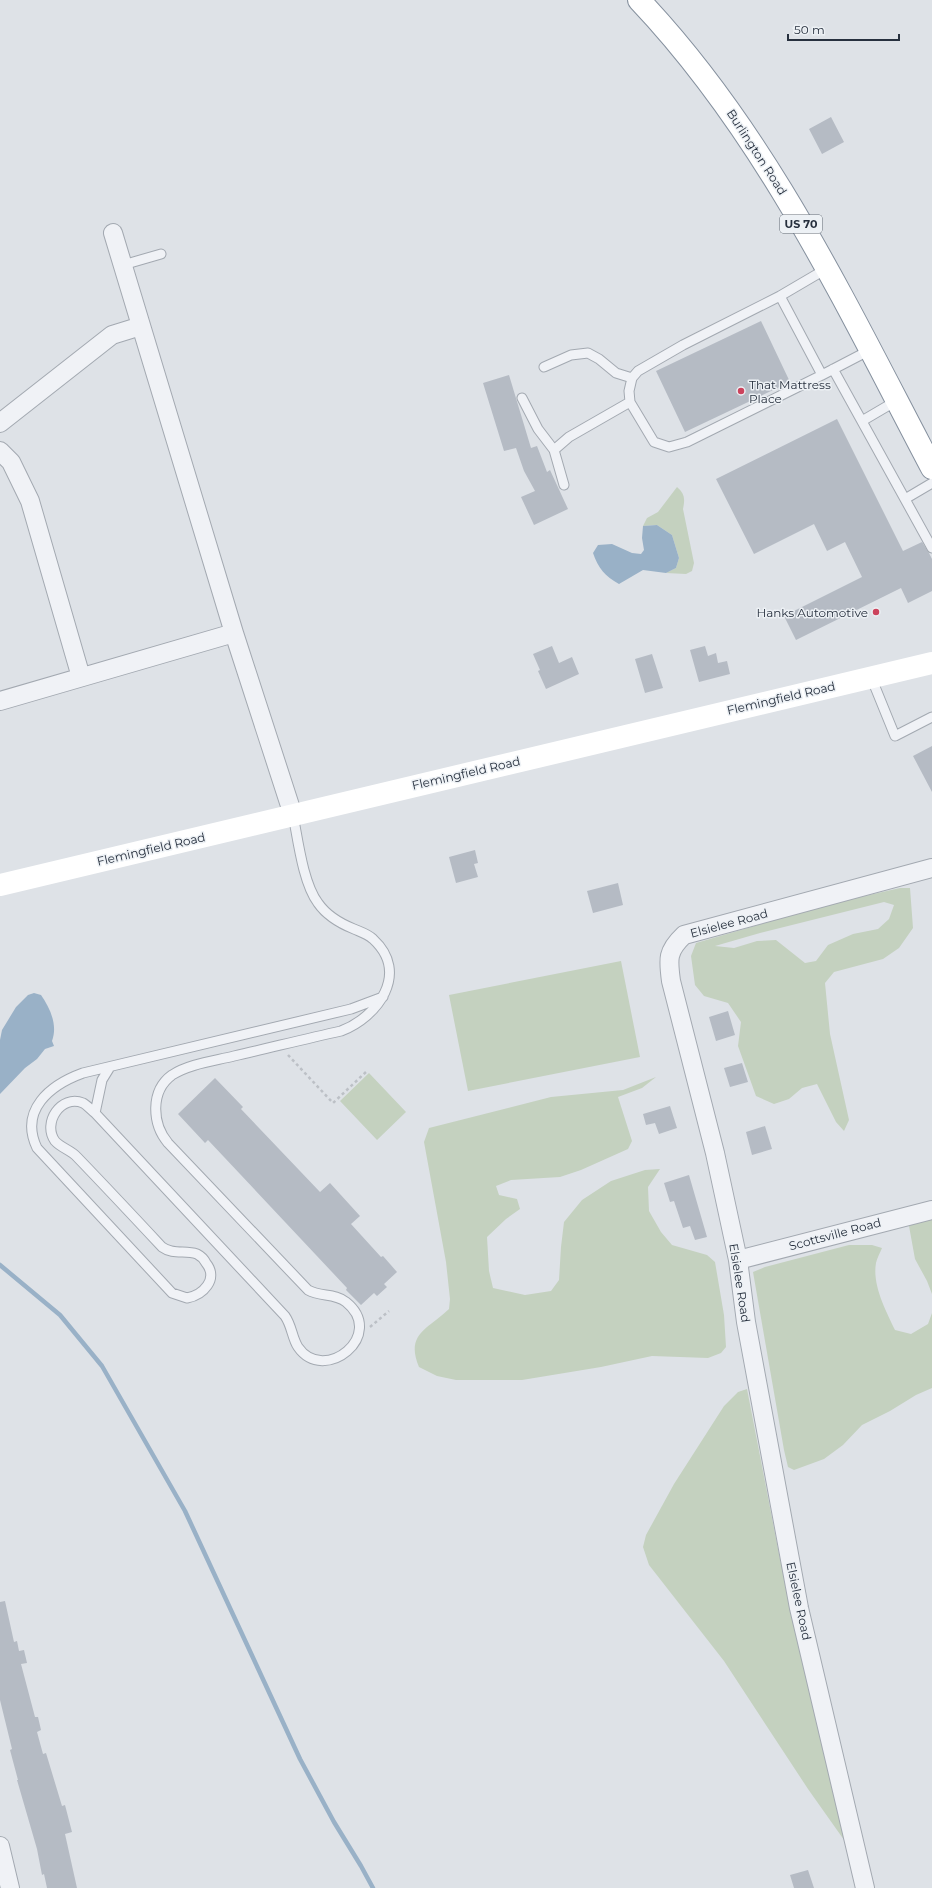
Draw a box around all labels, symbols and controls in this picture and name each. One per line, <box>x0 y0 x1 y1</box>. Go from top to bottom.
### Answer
scale bar <box>788 16 899 42</box>
text: 50 m <box>794 22 825 37</box>
street label: Burlington Road <box>724 106 790 198</box>
road number: US 70 <box>780 215 822 233</box>
place label: That Mattress Place <box>749 377 831 406</box>
marker: That Mattress Place <box>736 386 746 396</box>
place label: Hanks Automotive <box>756 605 868 620</box>
marker: Hanks Automotive <box>871 607 881 617</box>
street label: Flemingfield Road <box>725 678 837 718</box>
street label: Flemingfield Road <box>410 753 522 793</box>
street label: Flemingfield Road <box>95 829 207 869</box>
street label: Elsielee Road <box>688 905 770 941</box>
street label: Scottsville Road <box>787 1214 883 1254</box>
street label: Elsielee Road <box>726 1242 754 1324</box>
street label: Elsielee Road <box>783 1560 815 1642</box>

